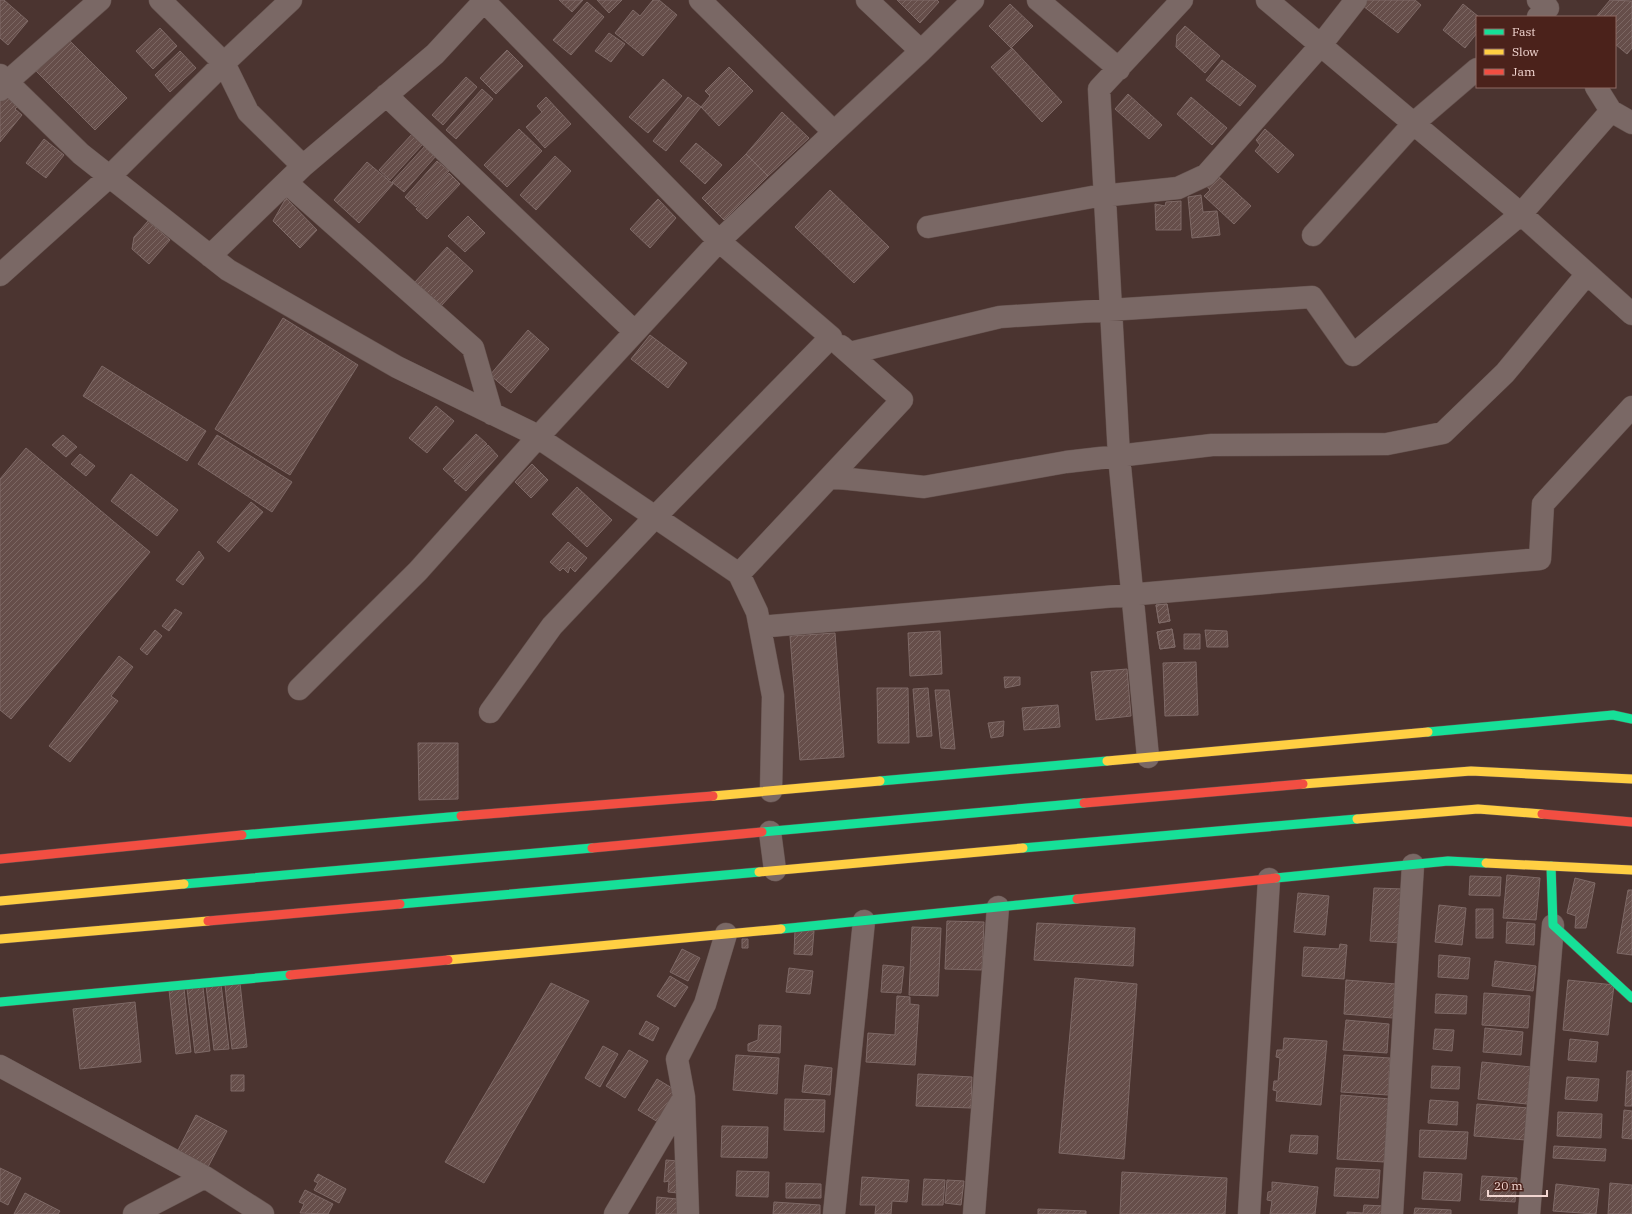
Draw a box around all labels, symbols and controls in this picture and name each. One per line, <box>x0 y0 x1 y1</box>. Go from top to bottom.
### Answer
legend <box>1476 16 1616 88</box>
text: Fast <box>1512 24 1536 39</box>
text: Slow <box>1512 44 1539 59</box>
text: Jam <box>1512 64 1536 79</box>
scale bar <box>1488 1172 1547 1198</box>
text: 20 m <box>1494 1178 1523 1193</box>

